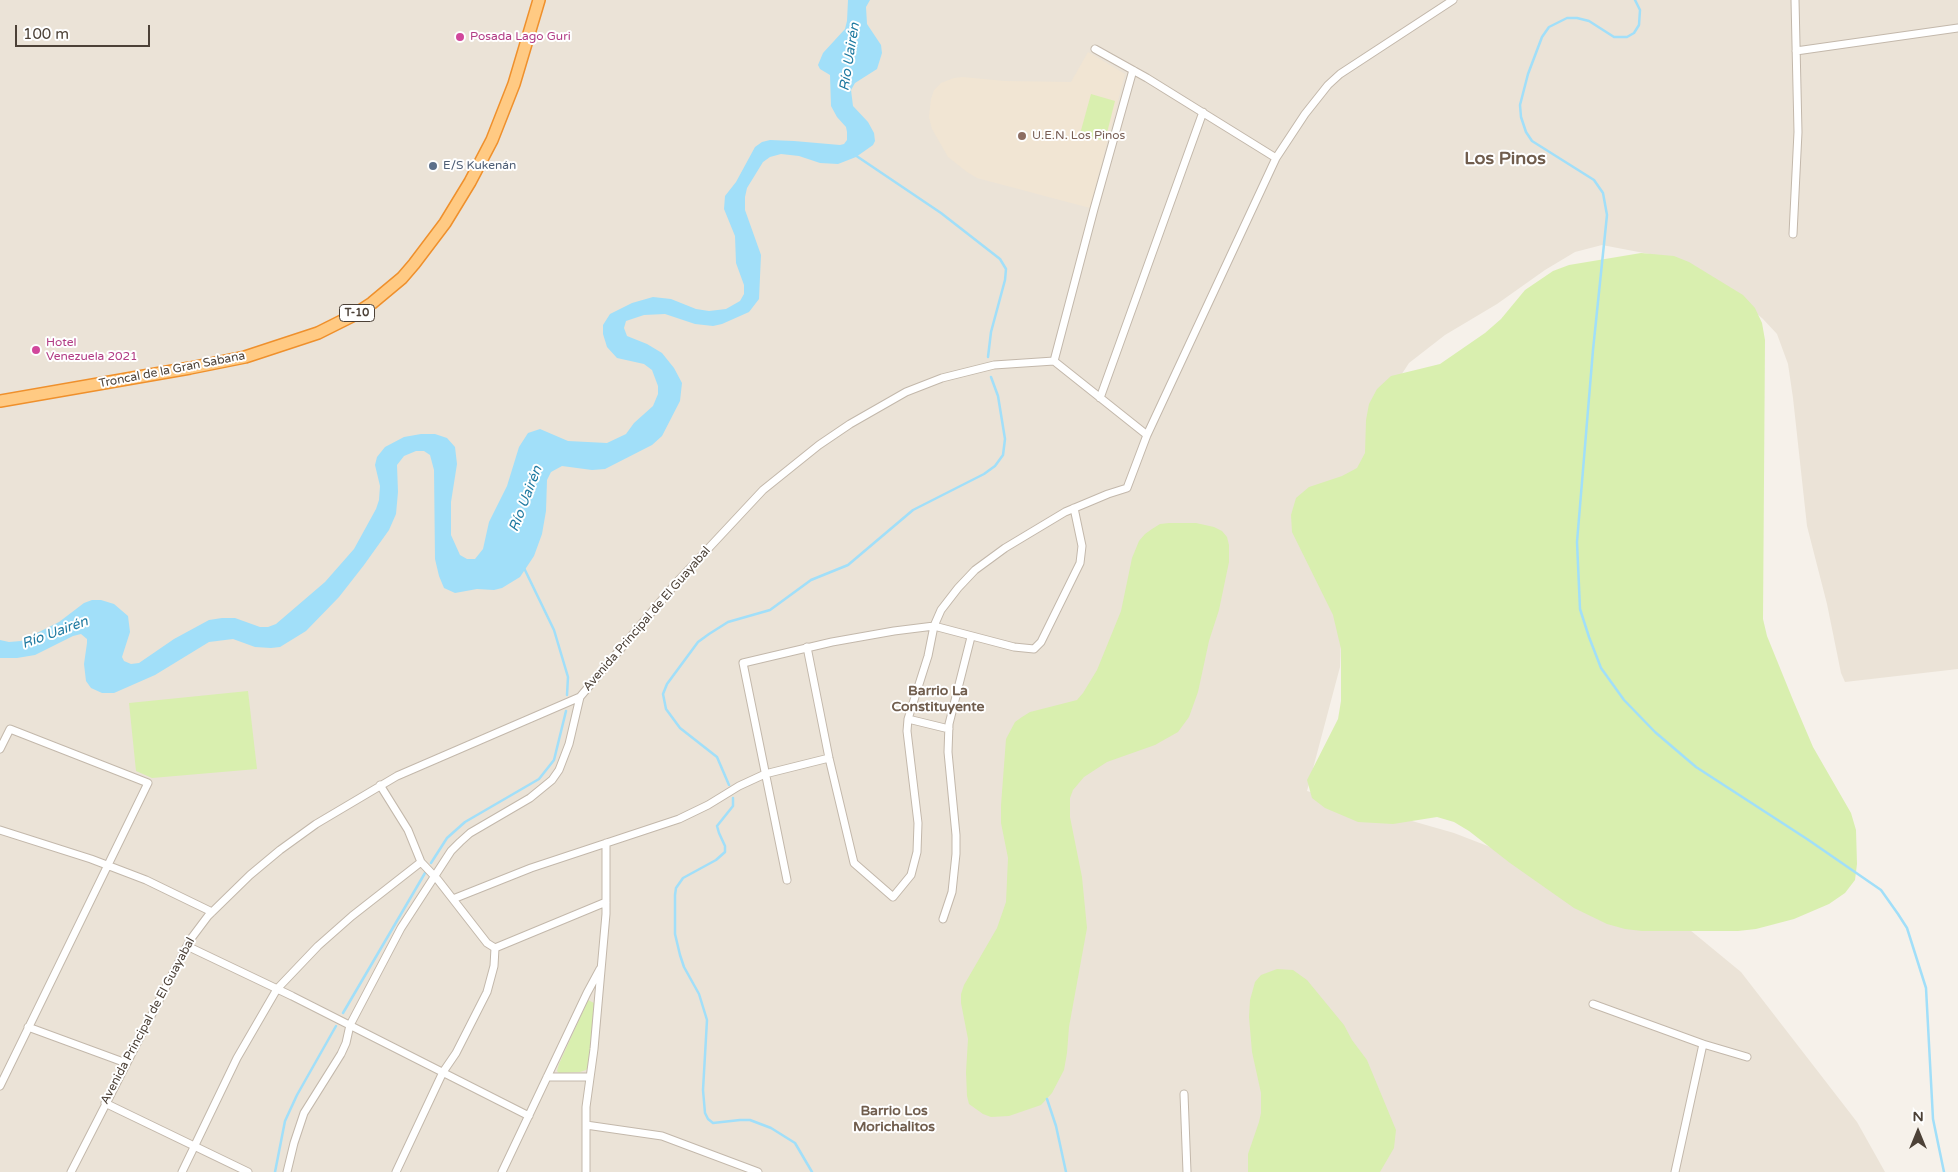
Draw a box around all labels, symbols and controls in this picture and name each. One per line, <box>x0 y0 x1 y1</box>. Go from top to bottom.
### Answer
scale bar <box>18 15 152 47</box>
water label: Río Uairén <box>836 22 864 92</box>
text: 100 m <box>23 25 69 43</box>
place label: Posada Lago Guri <box>470 30 571 44</box>
marker: Posada Lago Guri <box>454 31 466 43</box>
place label: U.E.N. Los Pinos <box>1032 129 1125 143</box>
marker: U.E.N. Los Pinos <box>1016 130 1028 142</box>
district label: Los Pinos <box>1464 148 1546 170</box>
place label: E/S Kukenán <box>443 159 516 173</box>
marker: E/S Kukenán <box>427 160 439 172</box>
road number: T-10 <box>340 304 374 322</box>
place label: Hotel Venezuela 2021 <box>46 336 138 364</box>
marker: Hotel Venezuela 2021 <box>30 344 42 356</box>
street label: Troncal de la Gran Sabana <box>98 349 246 391</box>
water label: Río Uairén <box>506 464 546 534</box>
street label: Avenida Principal de El Guayabal <box>580 544 714 694</box>
water label: Río Uairén <box>20 613 90 653</box>
district label: Barrio La Constituyente <box>892 683 984 716</box>
street label: Avenida Principal de El Guayabal <box>98 935 198 1107</box>
district label: Barrio Los Morichalitos <box>853 1103 935 1136</box>
north arrow <box>1893 1107 1943 1157</box>
text: N <box>1912 1108 1924 1125</box>

